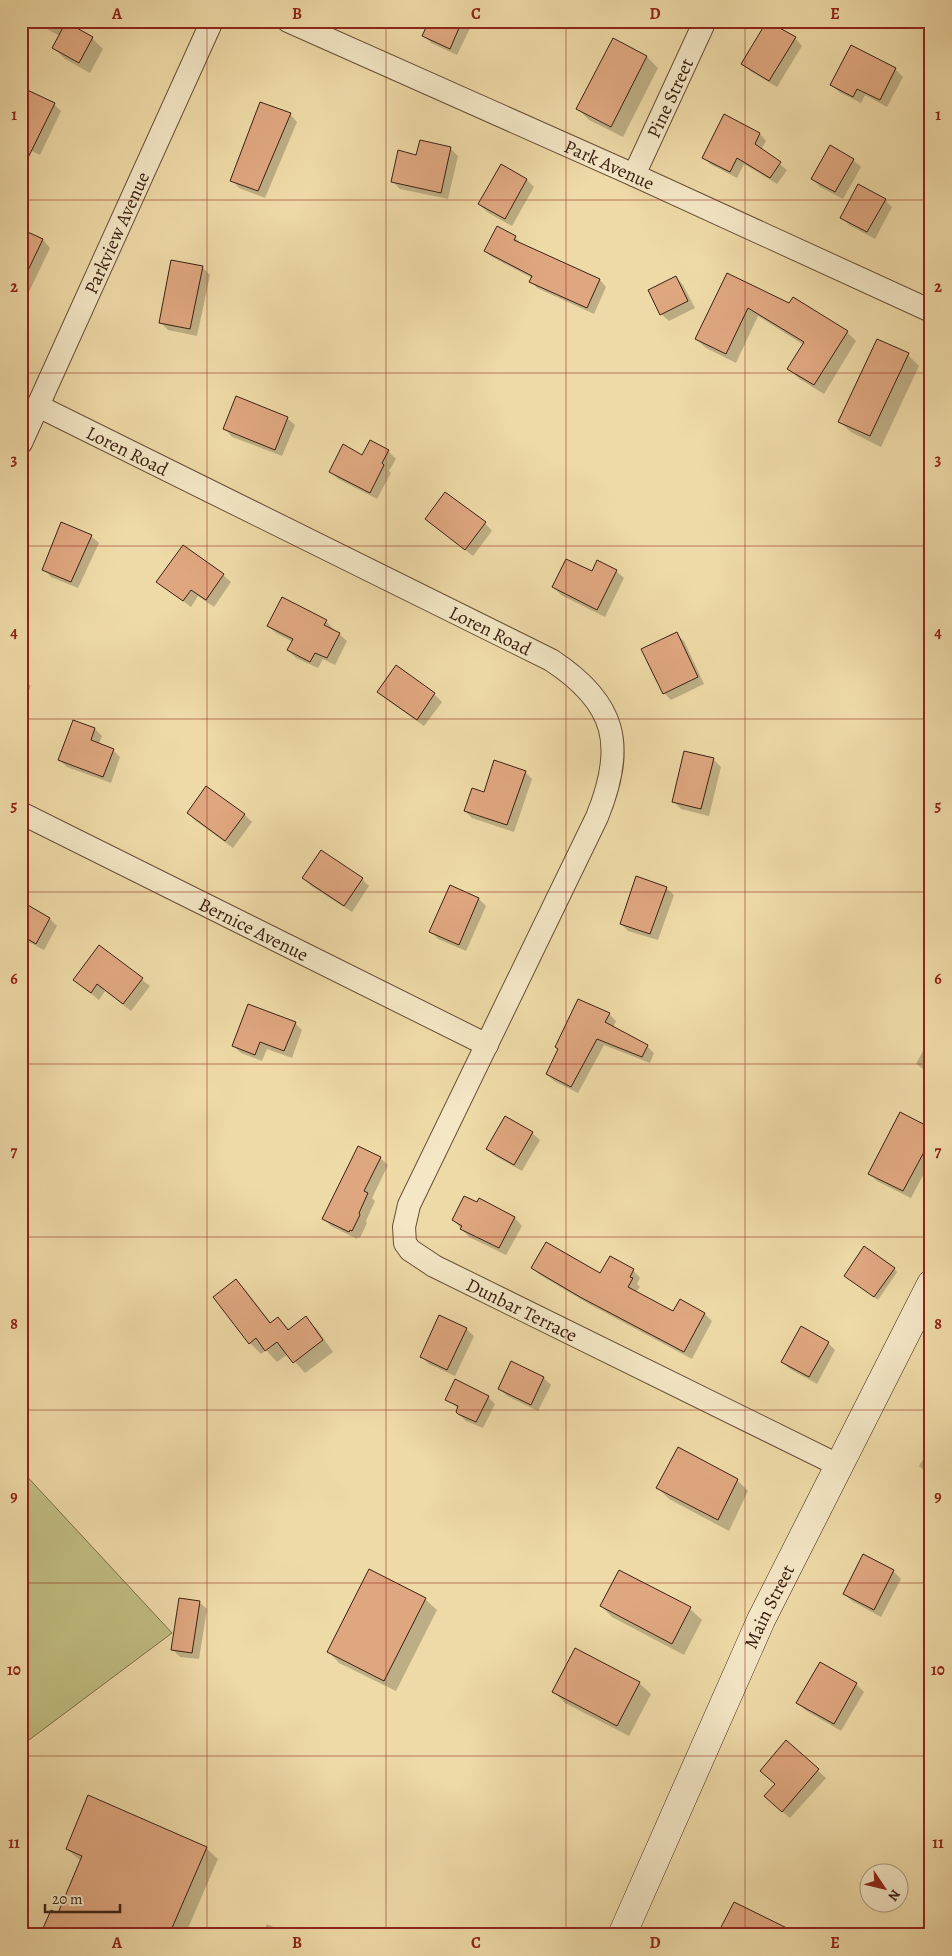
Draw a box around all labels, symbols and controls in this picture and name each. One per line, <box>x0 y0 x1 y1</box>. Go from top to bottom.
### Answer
text: A <box>111 3 123 25</box>
text: B <box>292 3 302 25</box>
text: C <box>471 3 481 25</box>
text: D <box>649 3 661 25</box>
text: E <box>830 3 840 25</box>
street label: Pine Street <box>641 54 700 142</box>
text: 1 <box>11 104 17 126</box>
text: 1 <box>935 104 941 126</box>
street label: Park Avenue <box>560 134 658 197</box>
street label: Parkview Avenue <box>78 168 156 298</box>
text: 2 <box>10 276 18 298</box>
text: 2 <box>934 276 942 298</box>
street label: Loren Road <box>82 420 173 483</box>
text: 3 <box>11 449 18 471</box>
text: 3 <box>935 449 942 471</box>
street label: Loren Road <box>445 600 536 663</box>
text: 4 <box>10 622 18 644</box>
text: 4 <box>934 622 942 644</box>
text: 5 <box>11 795 18 817</box>
text: 5 <box>935 795 942 817</box>
street label: Bernice Avenue <box>194 892 313 968</box>
text: 6 <box>10 968 18 990</box>
text: 6 <box>934 968 942 990</box>
text: 7 <box>11 1141 18 1163</box>
text: 7 <box>935 1141 942 1163</box>
street label: Dunbar Terrace <box>462 1272 582 1349</box>
text: 8 <box>10 1313 18 1335</box>
text: 8 <box>934 1313 942 1335</box>
text: 9 <box>10 1486 18 1508</box>
text: 9 <box>934 1486 942 1508</box>
street label: Main Street <box>738 1560 801 1653</box>
text: 10 <box>7 1659 21 1681</box>
text: 10 <box>931 1659 945 1681</box>
text: 11 <box>8 1832 20 1854</box>
text: 11 <box>932 1832 944 1854</box>
north arrow <box>860 1864 910 1914</box>
scale bar <box>45 1881 120 1913</box>
text: N <box>884 1886 905 1905</box>
text: 20 m <box>52 1889 83 1909</box>
text: A <box>111 1932 123 1954</box>
text: B <box>292 1932 302 1954</box>
text: C <box>471 1932 481 1954</box>
text: D <box>649 1932 661 1954</box>
text: E <box>830 1932 840 1954</box>

